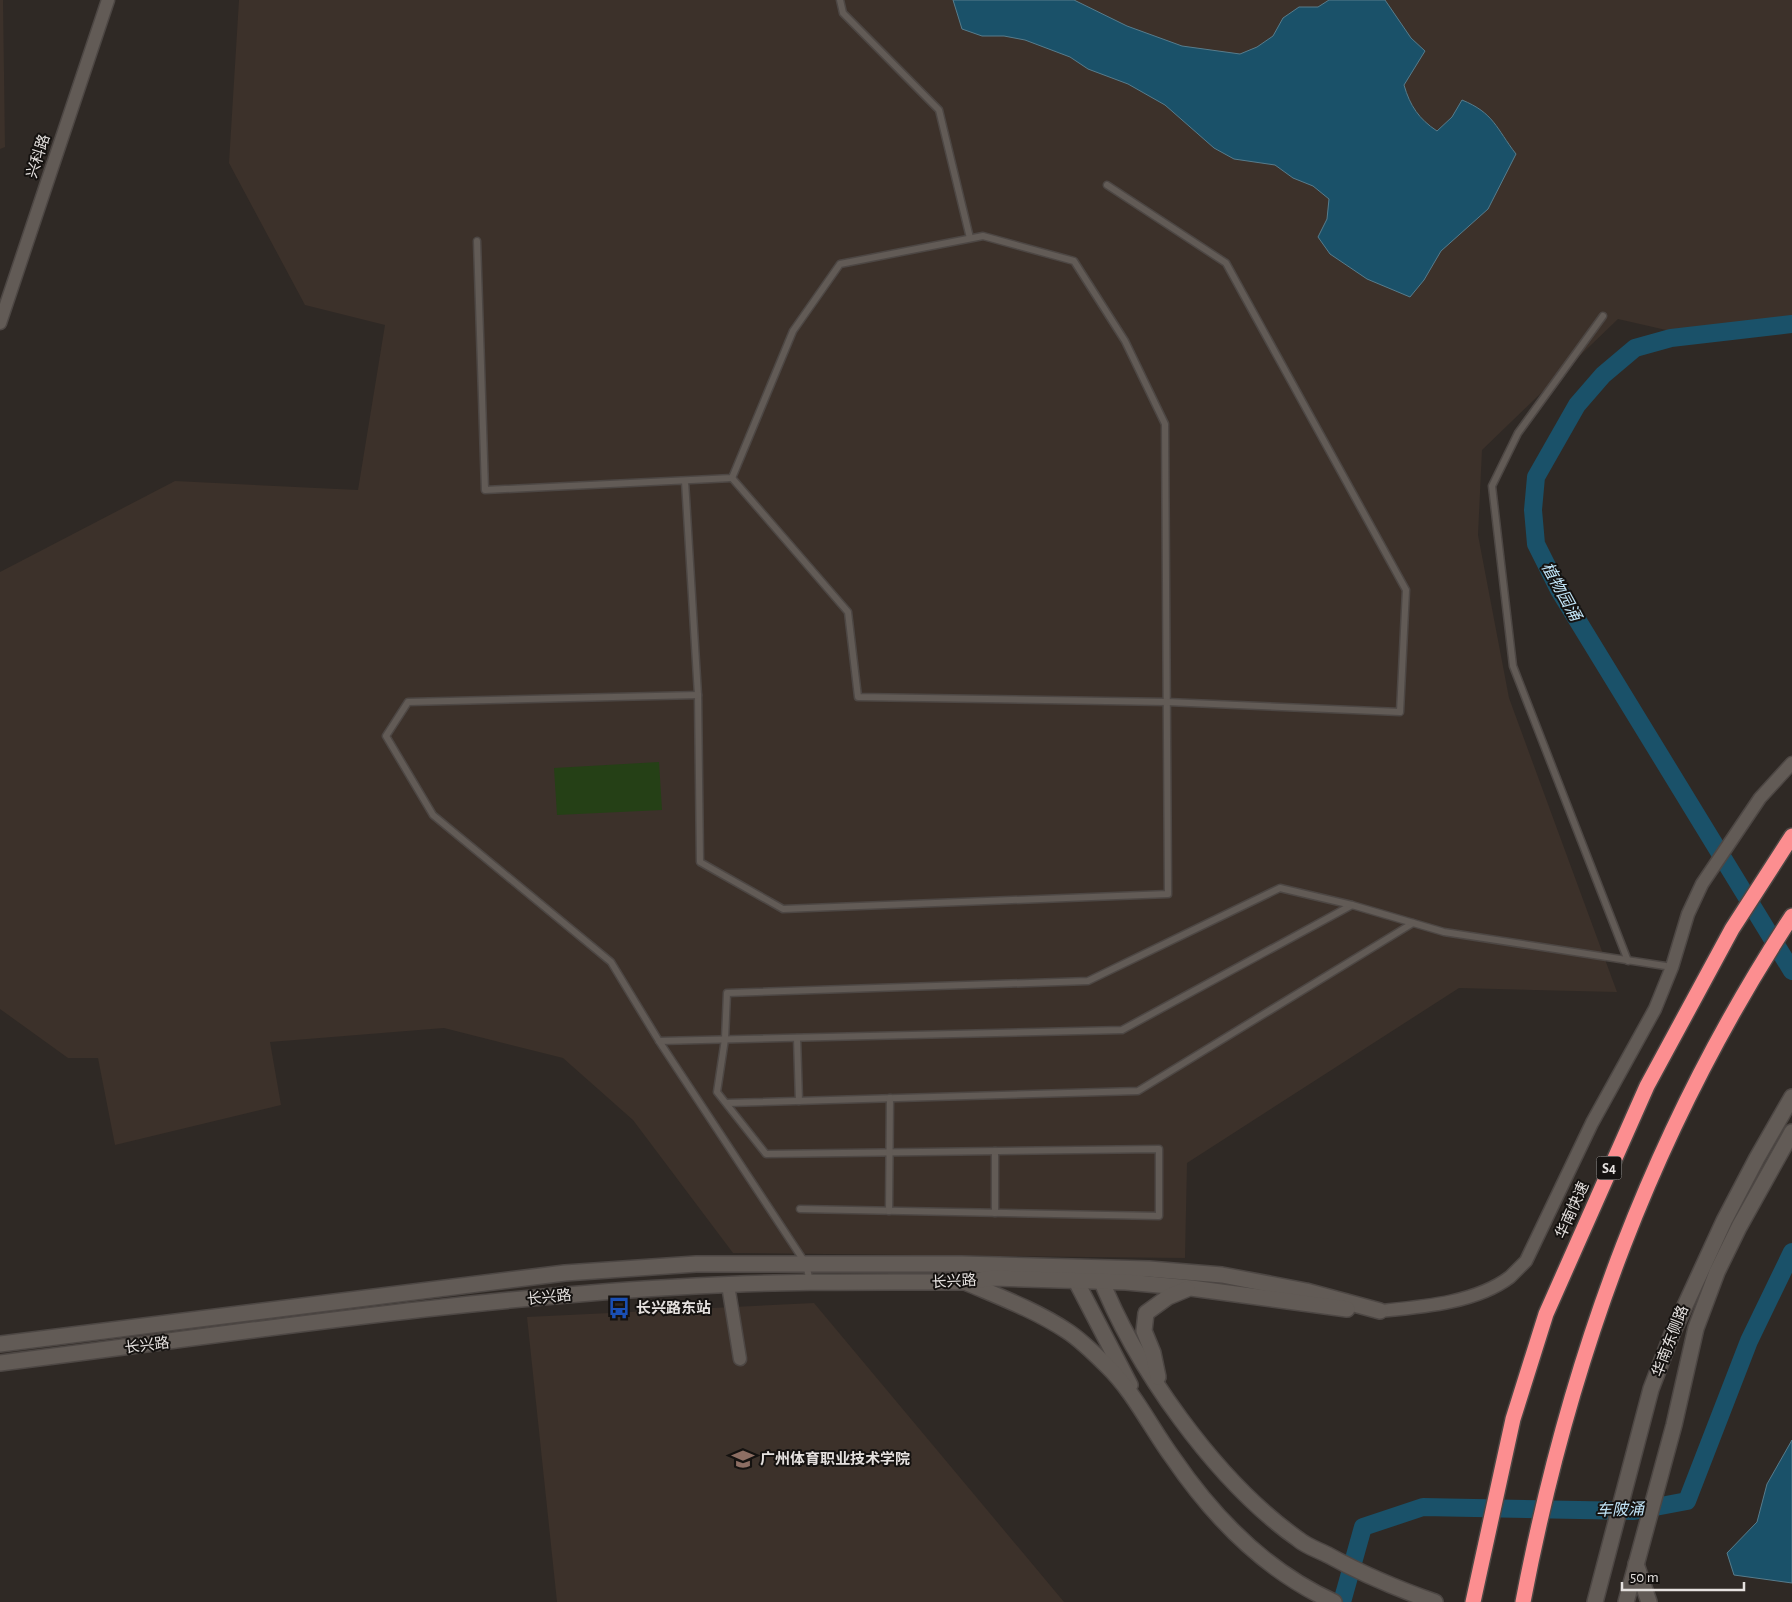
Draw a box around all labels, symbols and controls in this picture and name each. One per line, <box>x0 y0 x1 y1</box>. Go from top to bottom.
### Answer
street label: 兴科路 <box>23 132 53 180</box>
water label: 植物园涌 <box>1539 559 1585 625</box>
road number: S4 <box>1596 1156 1622 1180</box>
street label: 华南快速 <box>1552 1179 1592 1241</box>
street label: 长兴路 <box>931 1272 977 1290</box>
street label: 长兴路 <box>526 1287 572 1307</box>
bus stop icon: 长兴路东站 <box>606 1295 632 1321</box>
place label: 长兴路东站 <box>636 1300 711 1316</box>
street label: 华南东侧路 <box>1648 1303 1691 1379</box>
street label: 长兴路 <box>124 1334 170 1356</box>
school or university icon: 广州体育职业技术学院 <box>730 1446 756 1472</box>
place label: 广州体育职业技术学院 <box>760 1450 910 1467</box>
water label: 车陂涌 <box>1596 1500 1646 1519</box>
scale bar <box>1622 1560 1744 1592</box>
text: 50 m <box>1630 1570 1659 1585</box>

